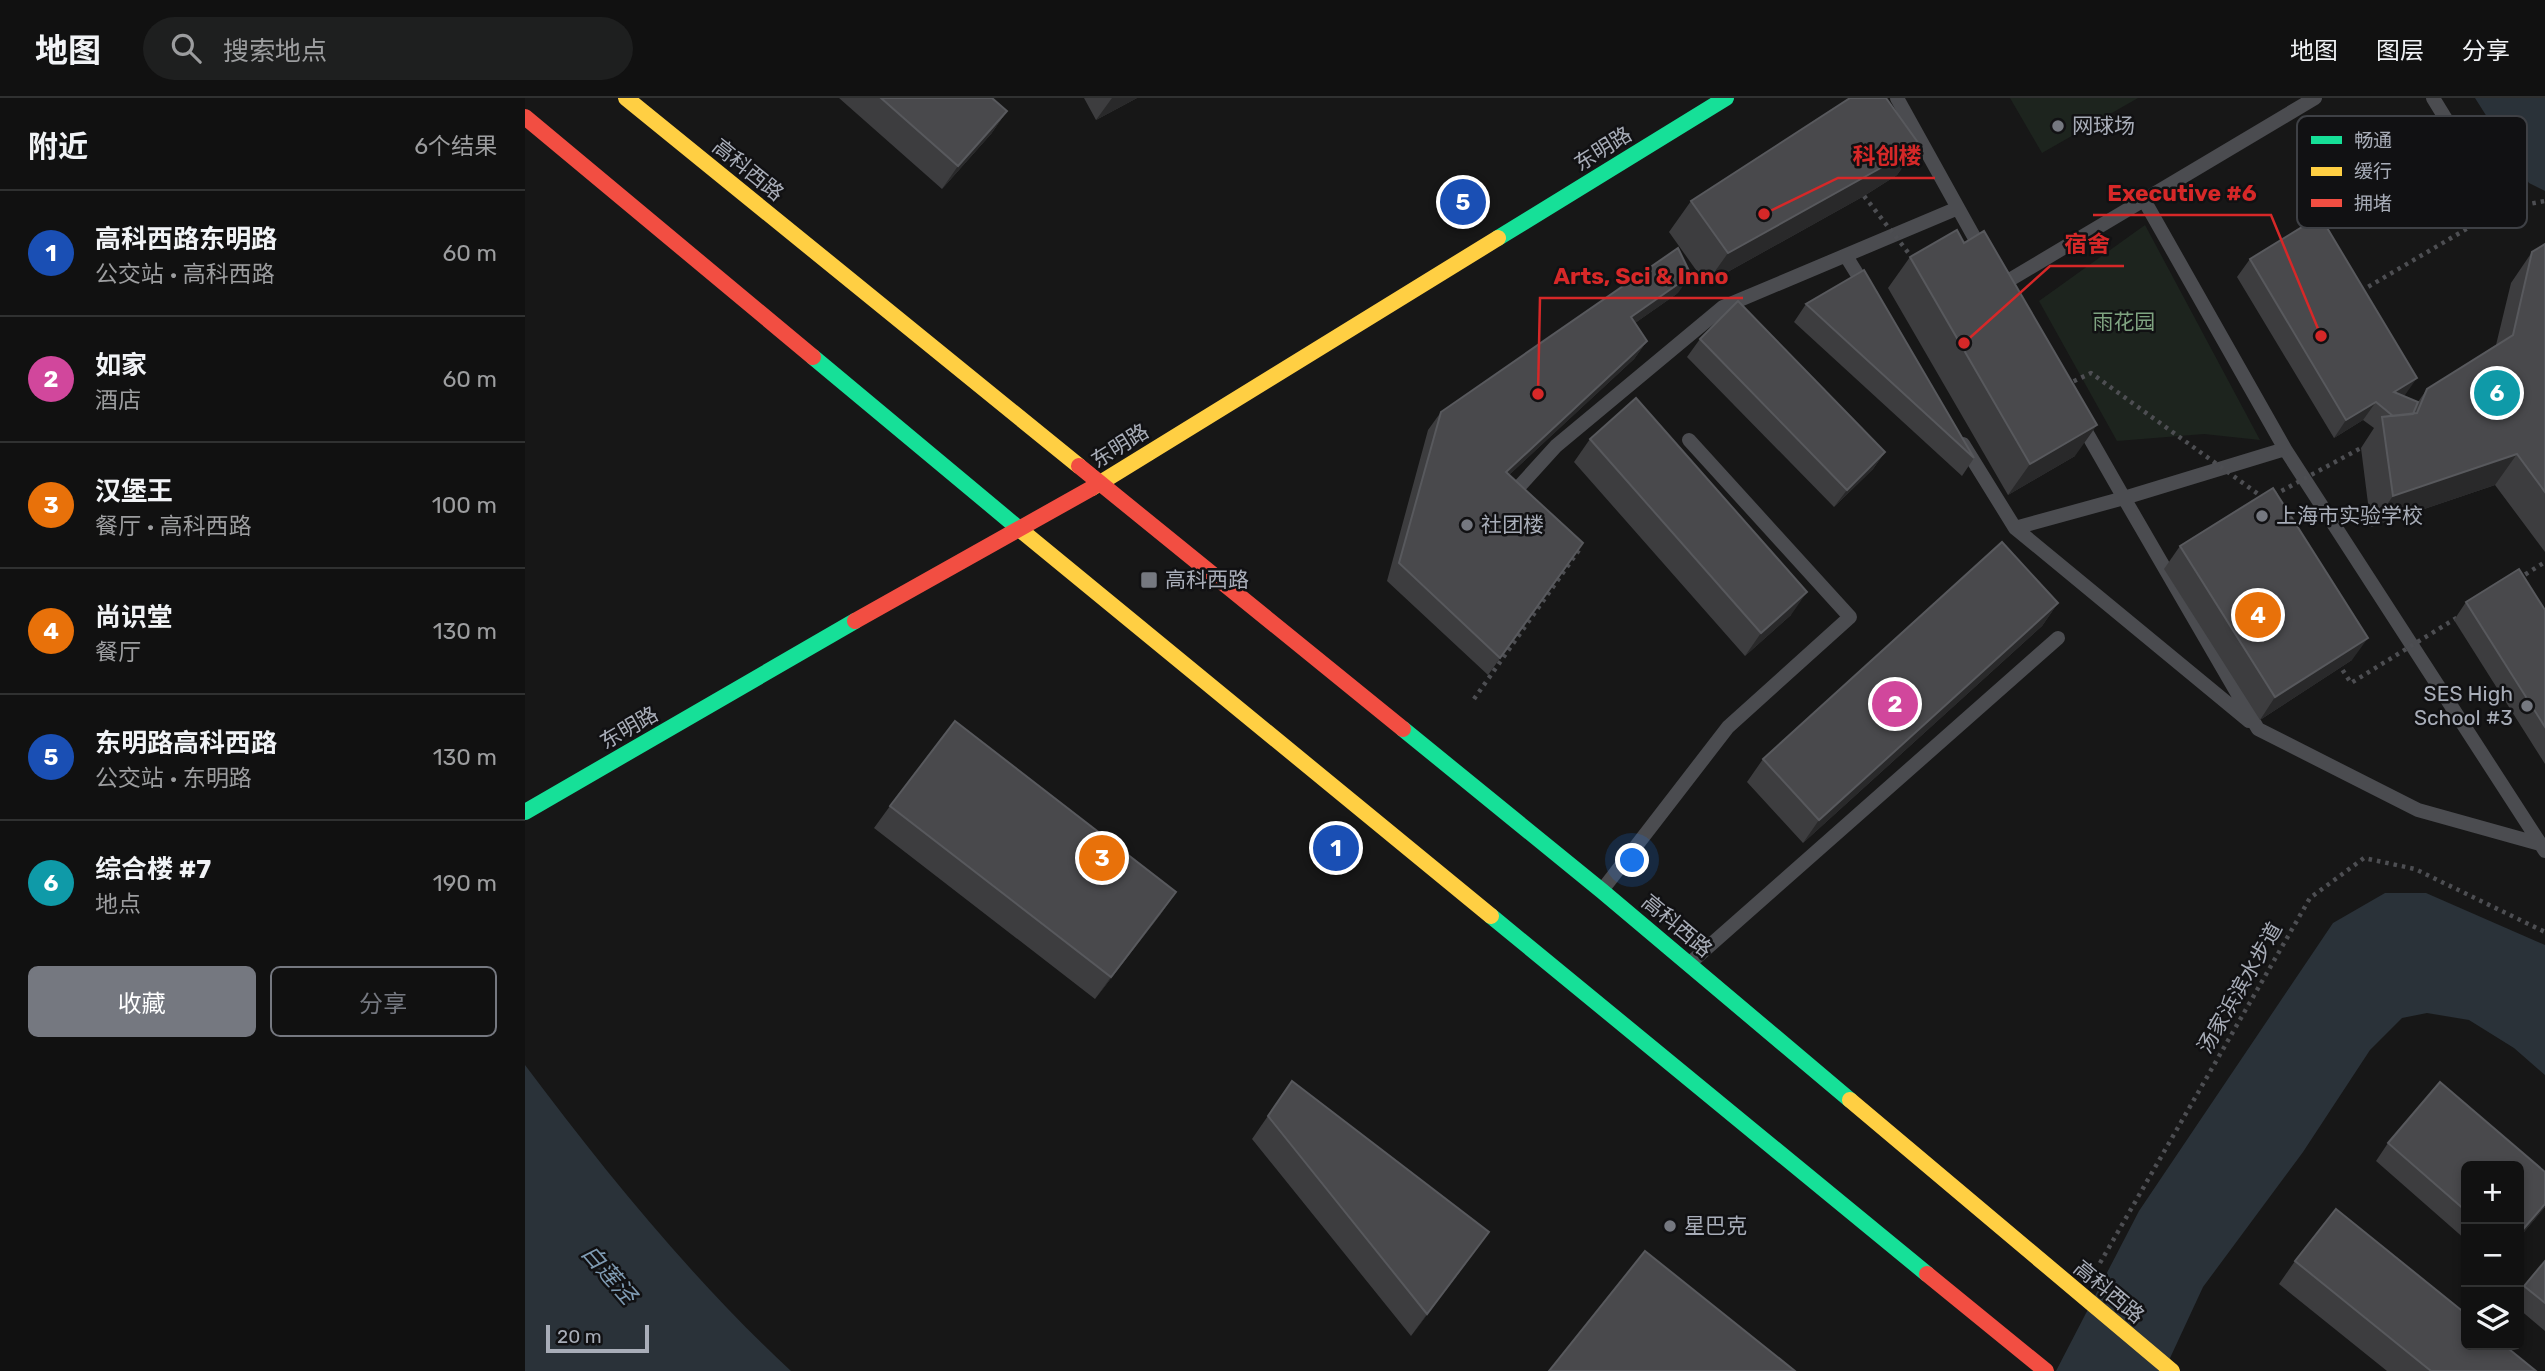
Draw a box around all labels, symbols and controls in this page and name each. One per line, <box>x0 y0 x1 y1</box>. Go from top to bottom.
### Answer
search box <box>143 17 633 80</box>
icon: search <box>167 29 205 67</box>
text: 地图 <box>35 31 101 70</box>
text: 搜索地点 <box>223 36 327 67</box>
text: 地图 <box>2290 37 2338 65</box>
text: 图层 <box>2376 37 2424 65</box>
text: 分享 <box>2462 37 2510 65</box>
place label: 网球场 <box>2072 113 2135 138</box>
legend <box>2297 116 2527 228</box>
marker: 网球场 <box>2050 118 2066 134</box>
street label: 东明路 <box>1569 121 1636 176</box>
text: 附近 <box>28 129 88 165</box>
text: 畅通 <box>2354 129 2392 152</box>
text: 6个结果 <box>414 132 497 160</box>
street label: 高科西路 <box>708 133 789 206</box>
callout: 科创楼 <box>1838 134 1935 178</box>
text: 科创楼 <box>1853 142 1922 170</box>
text: 缓行 <box>2354 160 2392 183</box>
callout: Executive #6 <box>2093 171 2271 215</box>
pin: 5 <box>1440 176 1486 228</box>
text: Executive #6 <box>2107 179 2257 207</box>
text: 拥堵 <box>2354 192 2392 215</box>
callout: 宿舍 <box>2050 222 2124 266</box>
text: 高科西路东明路 <box>95 224 277 255</box>
text: 宿舍 <box>2064 230 2110 258</box>
text: 1 <box>45 239 57 267</box>
text: 60 m <box>442 239 497 267</box>
callout: Arts, Sci & Inno <box>1540 254 1743 298</box>
text: 公交站 · 高科西路 <box>95 260 275 288</box>
text: Arts, Sci & Inno <box>1553 262 1729 290</box>
park label: 雨花园 <box>2093 309 2156 334</box>
text: 如家 <box>95 350 147 381</box>
text: 2 <box>44 365 58 393</box>
text: 60 m <box>442 365 497 393</box>
pin: 6 <box>2474 367 2520 419</box>
text: 酒店 <box>95 386 141 414</box>
street label: 东明路 <box>1086 418 1153 473</box>
text: 汉堡王 <box>95 476 173 507</box>
text: 3 <box>43 491 59 519</box>
text: 100 m <box>432 491 497 519</box>
place label: 上海市实验学校 <box>2276 503 2423 528</box>
marker: 上海市实验学校 <box>2254 508 2270 524</box>
text: 餐厅 · 高科西路 <box>95 512 252 540</box>
place label: 社团楼 <box>1481 512 1544 537</box>
marker: 社团楼 <box>1459 517 1475 533</box>
place label: 高科西路 <box>1165 567 1249 592</box>
marker: 高科西路 <box>1139 570 1159 590</box>
pin: 4 <box>2235 589 2281 641</box>
text: 尚识堂 <box>95 602 173 633</box>
text: 4 <box>43 617 59 645</box>
text: 130 m <box>433 617 497 645</box>
text: 餐厅 <box>95 638 141 666</box>
pin: 2 <box>1872 678 1918 730</box>
place label: SES High School #3 <box>2414 681 2513 730</box>
marker: SES High School #3 <box>2519 698 2535 714</box>
street label: 东明路 <box>595 701 662 754</box>
text: 东明路高科西路 <box>95 728 277 759</box>
text: 5 <box>44 743 58 771</box>
text: 130 m <box>433 743 497 771</box>
text: 公交站 · 东明路 <box>95 764 252 792</box>
pin: 1 <box>1313 822 1359 874</box>
pin: 3 <box>1079 832 1125 884</box>
your location <box>1615 843 1649 877</box>
text: 综合楼 #7 <box>95 854 211 885</box>
text: 6 <box>44 869 58 897</box>
text: 190 m <box>433 869 497 897</box>
street label: 高科西路 <box>1637 889 1718 962</box>
text: 地点 <box>95 890 141 918</box>
street label: 汤家浜滨水步道 <box>2192 918 2287 1058</box>
button: 收藏 <box>28 966 256 1037</box>
button: 分享 <box>270 966 497 1037</box>
map controls <box>2461 1161 2524 1350</box>
button: + <box>2461 1161 2524 1224</box>
place label: 星巴克 <box>1684 1213 1747 1238</box>
marker: 星巴克 <box>1662 1218 1678 1234</box>
button: − <box>2461 1224 2524 1287</box>
water label: 白莲泾 <box>576 1239 644 1311</box>
street label: 高科西路 <box>2069 1255 2150 1328</box>
button: layers <box>2461 1287 2524 1350</box>
scale bar <box>546 1322 649 1354</box>
text: 20 m <box>557 1325 602 1348</box>

